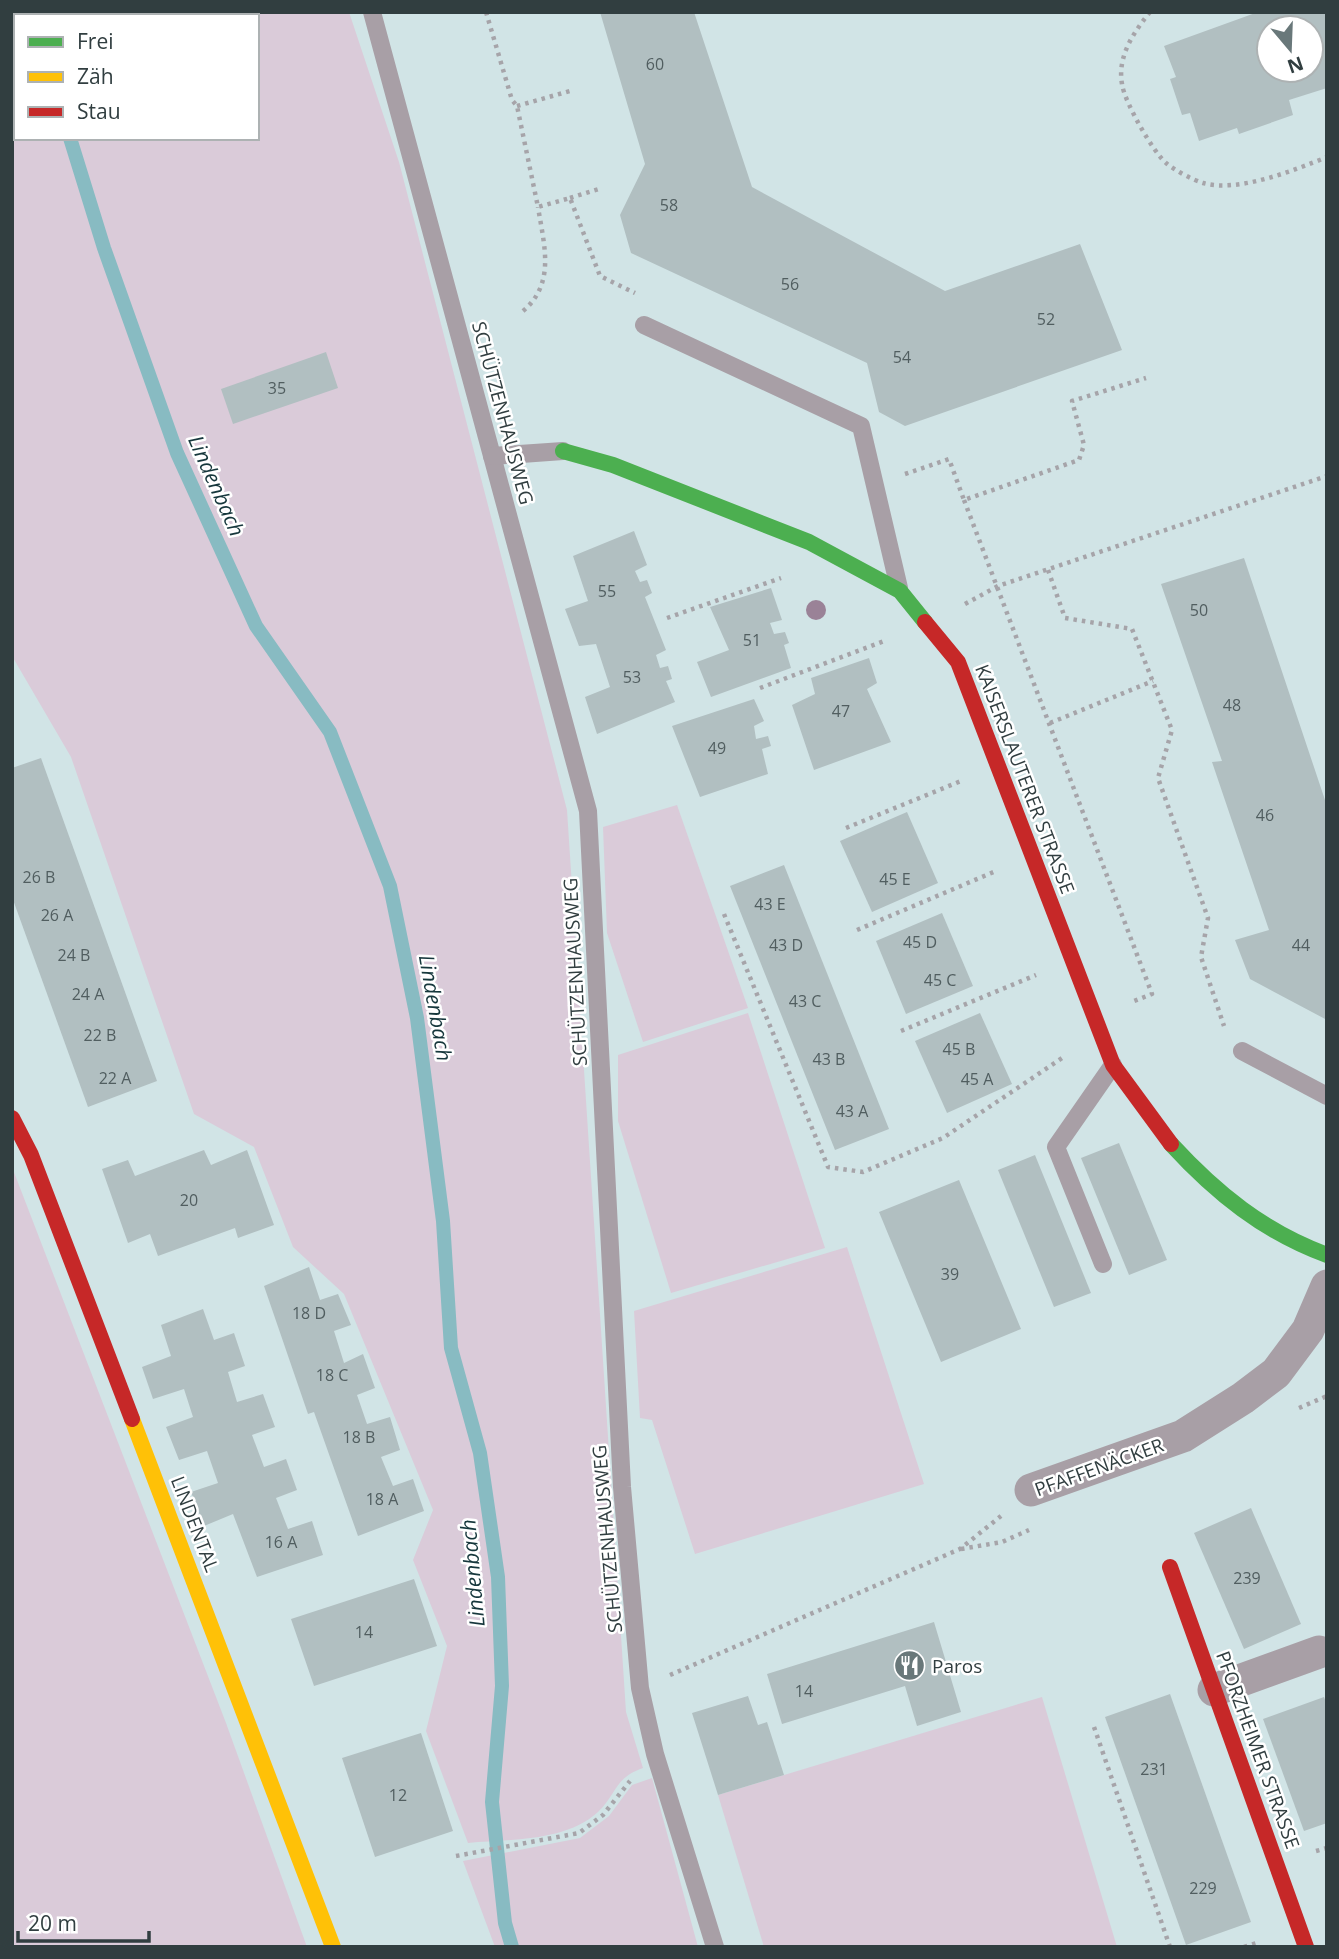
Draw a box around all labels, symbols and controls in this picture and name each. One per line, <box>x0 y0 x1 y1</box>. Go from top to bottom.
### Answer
legend <box>14 14 259 140</box>
north arrow <box>1255 14 1325 84</box>
text: Frei <box>77 27 114 55</box>
text: N <box>1284 50 1307 80</box>
house number: 60 <box>646 53 664 75</box>
text: Zäh <box>77 62 114 90</box>
text: Stau <box>77 97 121 125</box>
house number: 58 <box>660 194 678 216</box>
house number: 56 <box>781 273 799 295</box>
house number: 52 <box>1037 308 1055 330</box>
street label: SCHÜTZENHAUSWEG <box>466 319 540 507</box>
house number: 54 <box>893 346 911 368</box>
house number: 35 <box>268 377 286 399</box>
water label: Lindenbach <box>182 431 252 541</box>
house number: 55 <box>598 580 616 602</box>
house number: 50 <box>1190 599 1208 621</box>
house number: 51 <box>743 629 761 651</box>
street label: KAISERSLAUTERER STRASSE <box>969 661 1081 897</box>
house number: 53 <box>623 666 641 688</box>
house number: 48 <box>1223 694 1241 716</box>
house number: 47 <box>832 700 850 722</box>
house number: 49 <box>708 737 726 759</box>
house number: 46 <box>1256 804 1274 826</box>
house number: 26 B <box>23 866 55 888</box>
house number: 45 E <box>879 868 911 890</box>
street label: SCHÜTZENHAUSWEG <box>557 877 593 1067</box>
house number: 43 E <box>754 893 786 915</box>
house number: 26 A <box>41 904 74 926</box>
house number: 45 D <box>903 931 937 953</box>
house number: 43 D <box>769 934 803 956</box>
house number: 44 <box>1292 934 1310 956</box>
house number: 24 B <box>58 944 90 966</box>
water label: Lindenbach <box>413 952 459 1063</box>
house number: 45 C <box>924 969 956 991</box>
house number: 24 A <box>72 983 105 1005</box>
house number: 43 C <box>789 990 821 1012</box>
house number: 22 B <box>84 1024 116 1046</box>
house number: 45 B <box>943 1038 975 1060</box>
house number: 43 B <box>813 1048 845 1070</box>
house number: 22 A <box>99 1067 132 1089</box>
house number: 45 A <box>961 1068 994 1090</box>
house number: 43 A <box>836 1100 869 1122</box>
house number: 20 <box>180 1189 198 1211</box>
house number: 39 <box>941 1263 959 1285</box>
house number: 18 D <box>292 1302 326 1324</box>
house number: 18 C <box>316 1364 348 1386</box>
house number: 18 B <box>343 1426 375 1448</box>
street label: PFAFFENÄCKER <box>1031 1431 1167 1502</box>
street label: SCHÜTZENHAUSWEG <box>586 1444 628 1634</box>
street label: LINDENTAL <box>165 1472 225 1576</box>
house number: 18 A <box>366 1488 399 1510</box>
water label: Lindenbach <box>453 1518 491 1628</box>
house number: 16 A <box>265 1531 298 1553</box>
house number: 239 <box>1233 1567 1261 1589</box>
house number: 14 <box>355 1621 373 1643</box>
street label: PFORZHEIMER STRASSE <box>1210 1647 1306 1853</box>
restaurant icon: Paros <box>892 1649 926 1683</box>
place label: Paros <box>932 1653 982 1679</box>
house number: 14 <box>795 1680 813 1702</box>
house number: 231 <box>1140 1758 1168 1780</box>
house number: 12 <box>389 1784 407 1806</box>
house number: 229 <box>1189 1877 1217 1899</box>
scale bar <box>18 1899 149 1943</box>
text: 20 m <box>28 1909 77 1937</box>

